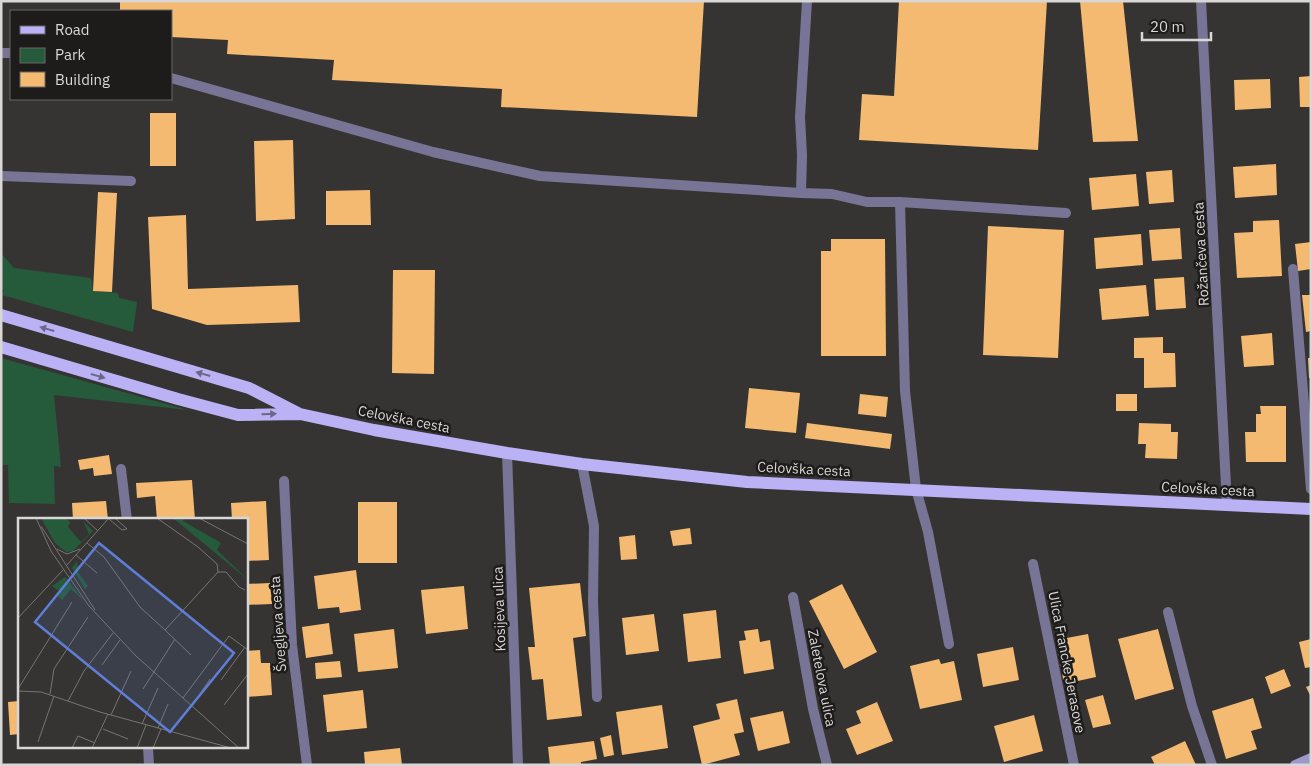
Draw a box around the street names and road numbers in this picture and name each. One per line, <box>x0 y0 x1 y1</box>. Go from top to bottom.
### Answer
street label: Rožančeva cesta <box>1189 201 1213 307</box>
street label: Celovška cesta <box>356 401 452 437</box>
street label: Celovška cesta <box>757 458 852 480</box>
street label: Celovška cesta <box>1161 478 1256 500</box>
street label: Kosijeva ulica <box>489 566 509 652</box>
street label: Švegljeva cesta <box>265 575 290 673</box>
street label: Ulica Francke Jerasove <box>1044 589 1090 735</box>
street label: Zaletelova ulica <box>804 628 840 729</box>

